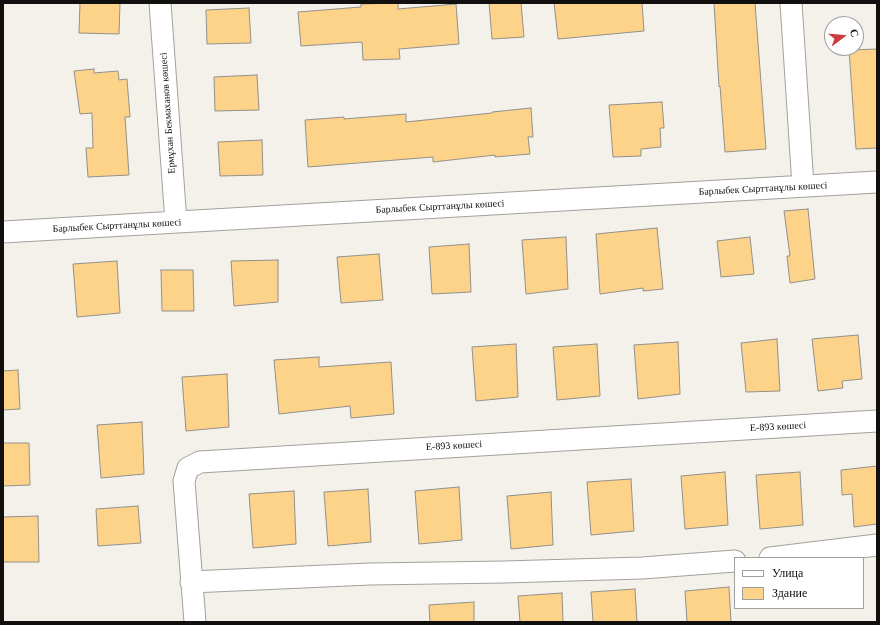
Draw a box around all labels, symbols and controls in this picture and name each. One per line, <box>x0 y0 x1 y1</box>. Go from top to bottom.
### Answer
north arrow <box>824 16 864 56</box>
text: С <box>848 27 861 38</box>
street label: Ермұхан Бекмаханов көшесі <box>158 52 178 174</box>
street label: Барлыбек Сырттанұлы көшесі <box>698 180 828 198</box>
street label: Барлыбек Сырттанұлы көшесі <box>375 198 505 216</box>
street label: Барлыбек Сырттанұлы көшесі <box>52 217 182 235</box>
street label: Е-893 көшесі <box>750 420 806 434</box>
street label: Е-893 көшесі <box>426 439 482 453</box>
legend <box>734 557 864 609</box>
text: Улица <box>772 566 803 580</box>
text: Здание <box>772 586 807 600</box>

